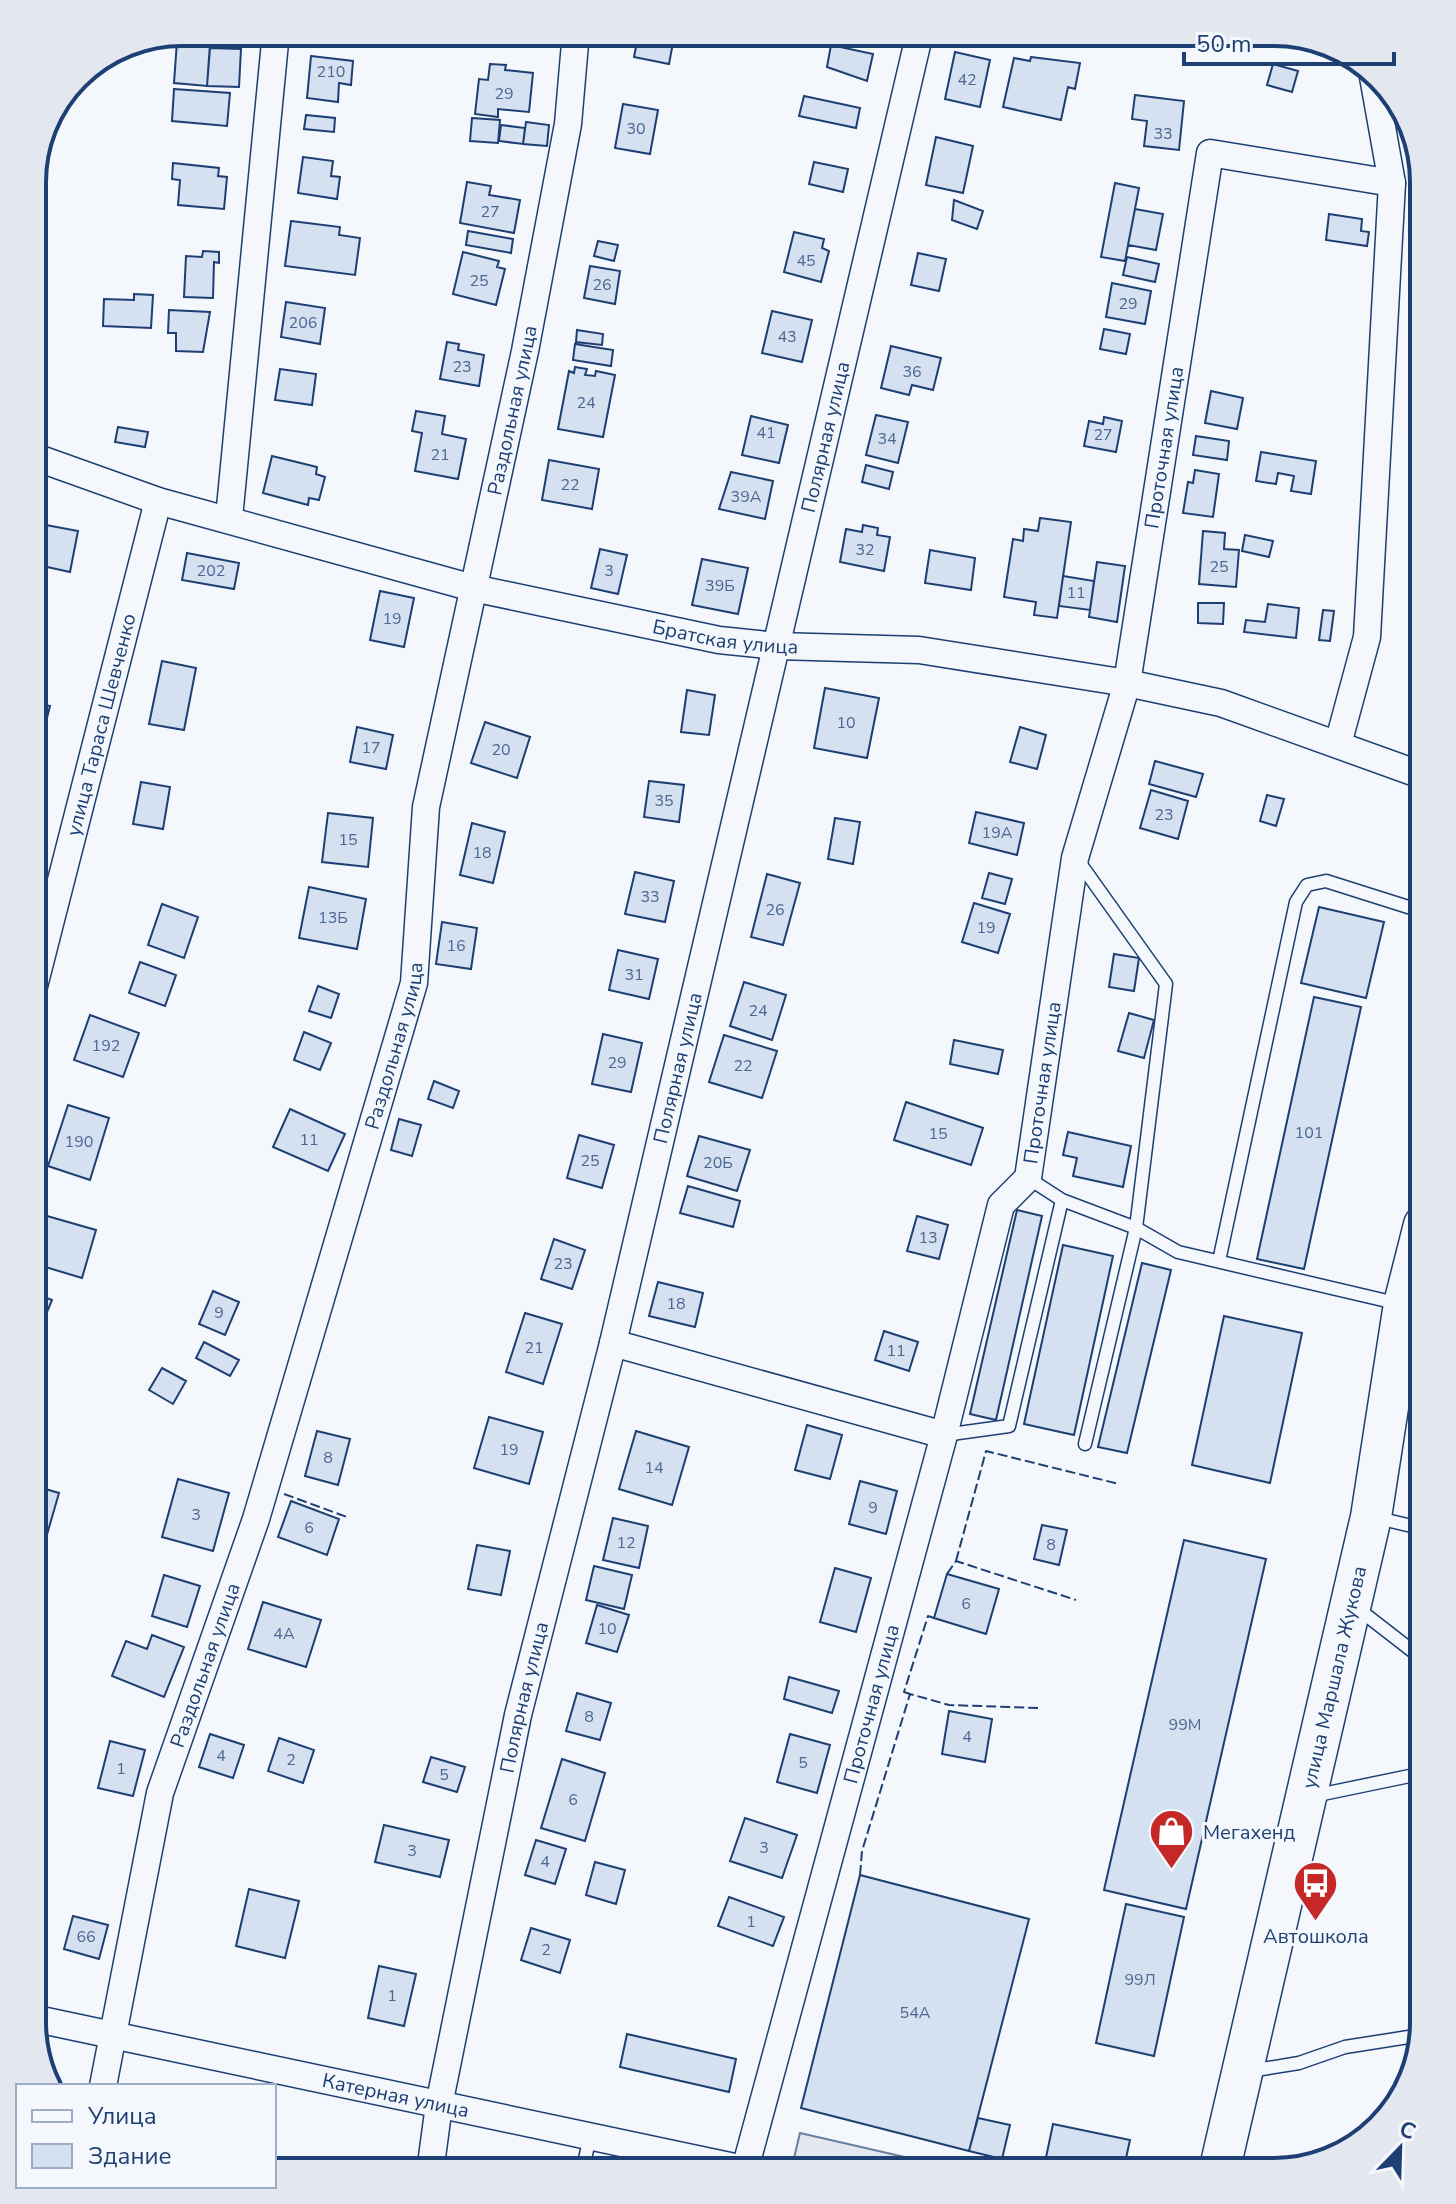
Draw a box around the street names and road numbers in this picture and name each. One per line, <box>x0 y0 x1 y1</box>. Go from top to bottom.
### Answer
street label: Раздольная улица <box>481 323 543 498</box>
street label: Полярная улица <box>794 359 856 515</box>
street label: Проточная улица <box>1138 364 1190 531</box>
street label: улица Тараса Шевченко <box>59 611 142 839</box>
street label: Братская улица <box>650 613 799 660</box>
street label: Раздольная улица <box>358 961 429 1133</box>
street label: Полярная улица <box>647 990 708 1146</box>
street label: Проточная улица <box>1017 1000 1067 1166</box>
street label: улица Маршала Жукова <box>1295 1563 1373 1791</box>
street label: Раздольная улица <box>163 1579 246 1751</box>
street label: Полярная улица <box>493 1619 555 1775</box>
street label: Проточная улица <box>837 1621 906 1786</box>
street label: Катерная улица <box>320 2066 472 2124</box>

